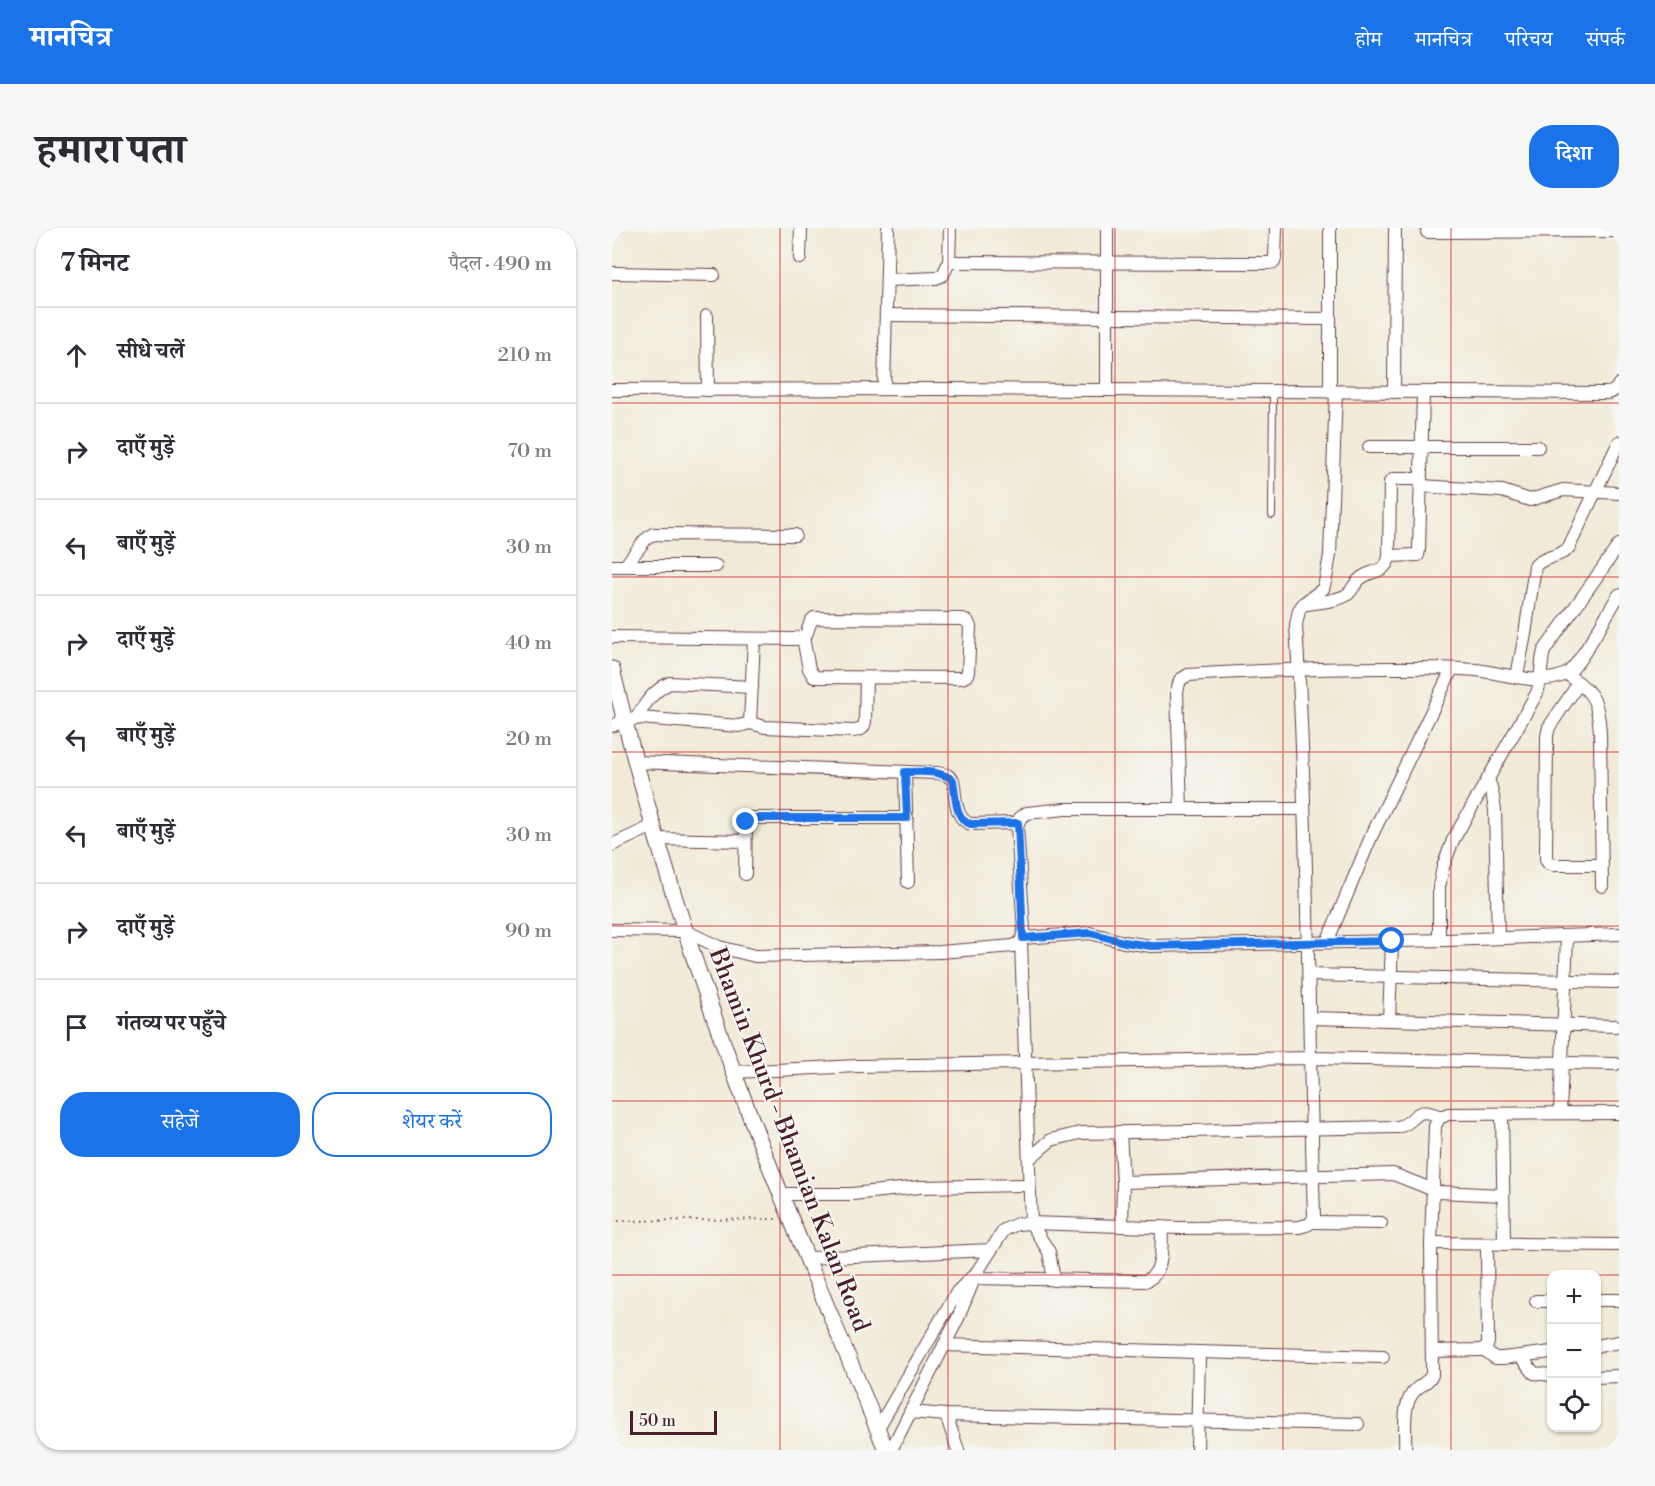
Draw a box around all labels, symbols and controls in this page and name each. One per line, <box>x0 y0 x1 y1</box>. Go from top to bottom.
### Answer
text: मानचित्र <box>30 20 112 55</box>
text: होम <box>1355 27 1382 53</box>
text: मानचित्र <box>1415 27 1472 53</box>
text: परिचय <box>1505 27 1553 53</box>
text: संपर्क <box>1586 27 1625 53</box>
text: हमारा पता <box>36 124 186 177</box>
button: दिशा <box>1529 125 1619 188</box>
text: 7 मिनट <box>60 247 129 279</box>
text: पैदल · 490 m <box>449 252 552 277</box>
text: सीधे चलें <box>117 338 184 365</box>
icon: ahead <box>60 339 93 372</box>
text: 210 m <box>497 343 552 368</box>
text: दाएँ मुड़ें <box>117 434 174 461</box>
icon: right <box>60 435 93 468</box>
text: 70 m <box>508 439 552 464</box>
text: बाएँ मुड़ें <box>117 530 175 557</box>
icon: left <box>60 531 93 564</box>
text: 30 m <box>506 535 552 560</box>
text: दाएँ मुड़ें <box>117 626 174 653</box>
icon: right <box>60 627 93 660</box>
text: 40 m <box>505 631 552 656</box>
text: बाएँ मुड़ें <box>117 722 175 749</box>
icon: left <box>60 723 93 756</box>
text: 20 m <box>506 727 552 752</box>
route end <box>732 808 758 834</box>
text: बाएँ मुड़ें <box>117 818 175 845</box>
icon: left <box>60 819 93 852</box>
text: 30 m <box>506 823 552 848</box>
text: दाएँ मुड़ें <box>117 914 174 941</box>
icon: right <box>60 915 93 948</box>
text: 90 m <box>505 919 552 944</box>
route start <box>1378 927 1404 953</box>
street label: Bhamin Khurd - Bhamian Kalan Road <box>701 943 876 1336</box>
text: गंतव्य पर पहुँचे <box>117 1010 226 1037</box>
icon: arrive <box>60 1011 93 1044</box>
button: सहेजें <box>60 1092 300 1157</box>
button: शेयर करें <box>312 1092 552 1157</box>
map controls <box>1547 1270 1601 1432</box>
button: + <box>1547 1270 1601 1324</box>
button: − <box>1547 1324 1601 1378</box>
button: locate <box>1547 1378 1601 1432</box>
scale bar <box>630 1408 717 1436</box>
text: 50 m <box>639 1411 676 1431</box>

